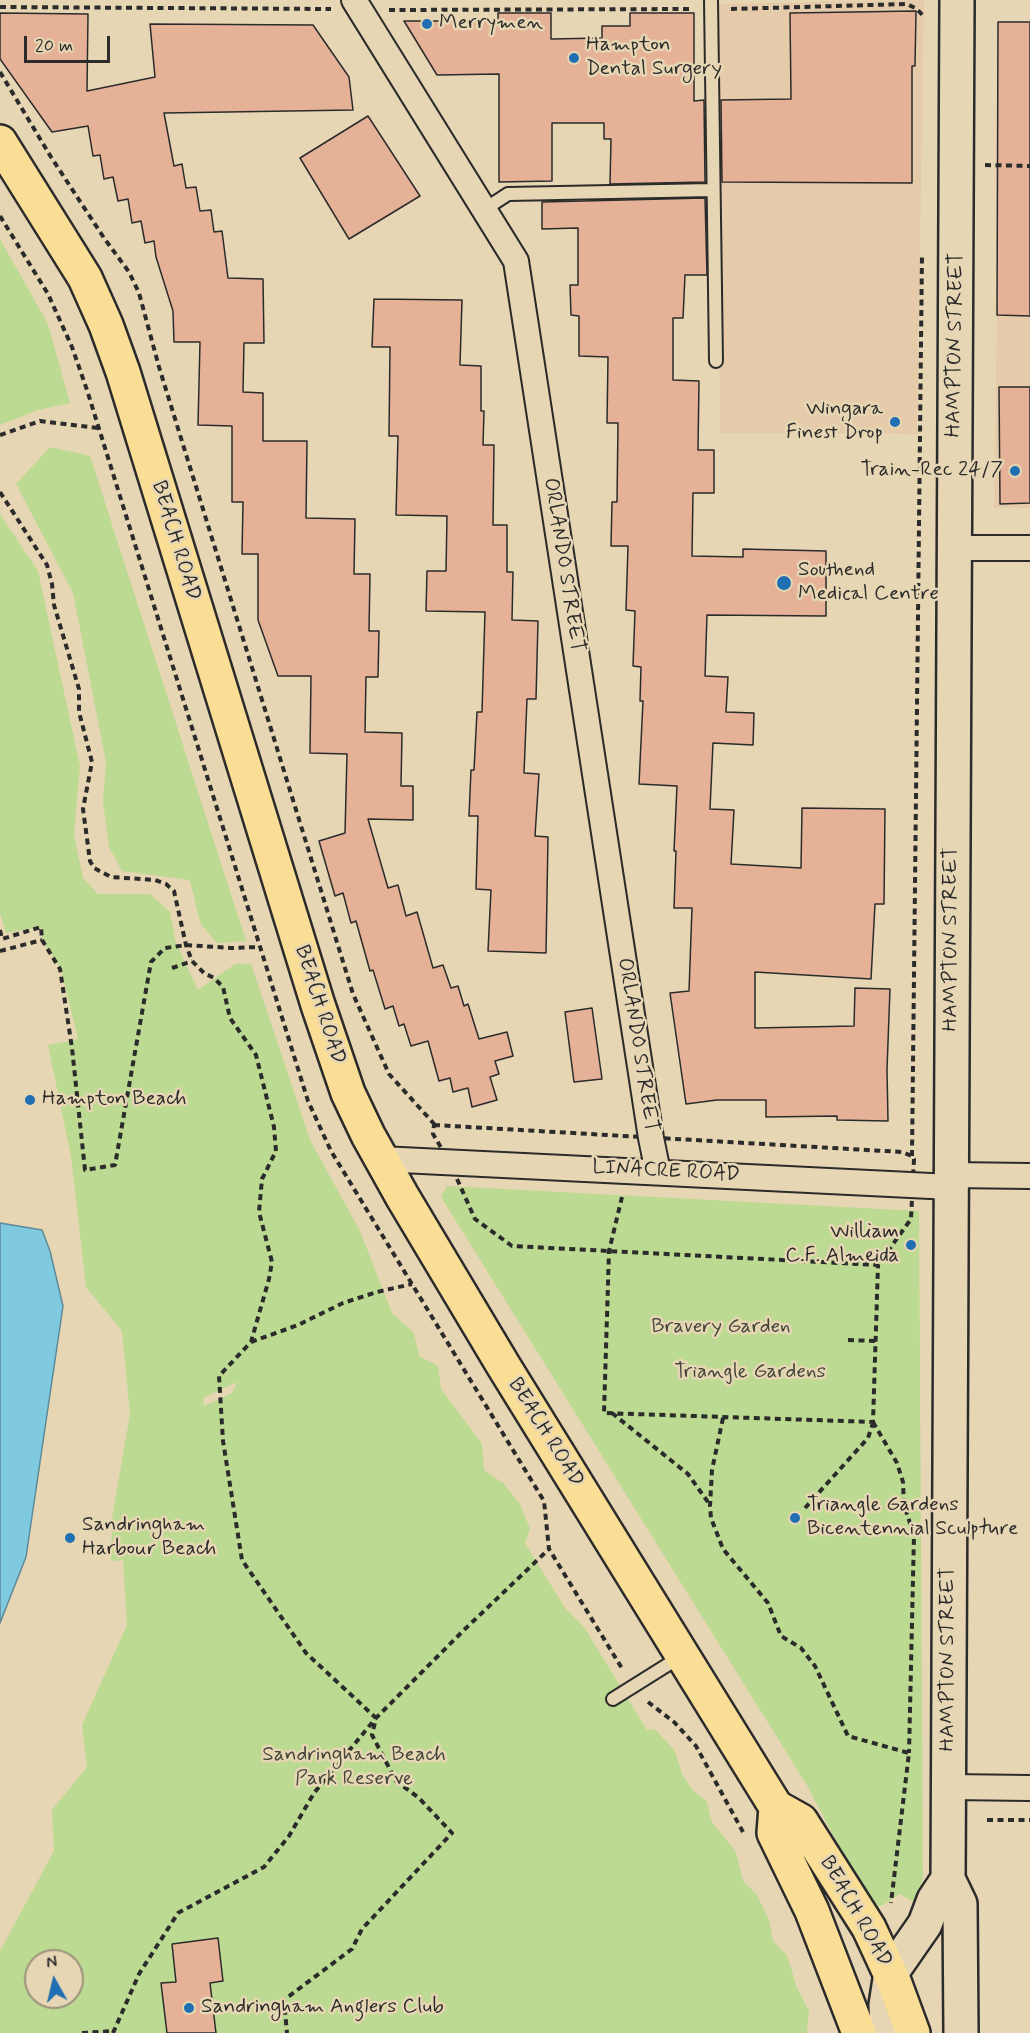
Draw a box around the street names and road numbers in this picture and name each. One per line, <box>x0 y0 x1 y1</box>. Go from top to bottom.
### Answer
street label: HAMPTON STREET <box>942 252 970 438</box>
street label: ORLANDO STREET <box>537 476 589 654</box>
street label: BEACH ROAD <box>145 478 205 604</box>
street label: HAMPTON STREET <box>939 847 965 1031</box>
street label: BEACH ROAD <box>288 942 350 1068</box>
street label: ORLANDO STREET <box>611 956 663 1134</box>
street label: LINACRE ROAD <box>591 1156 741 1188</box>
street label: BEACH ROAD <box>502 1374 588 1492</box>
street label: HAMPTON STREET <box>936 1567 962 1751</box>
street label: BEACH ROAD <box>813 1852 897 1972</box>

